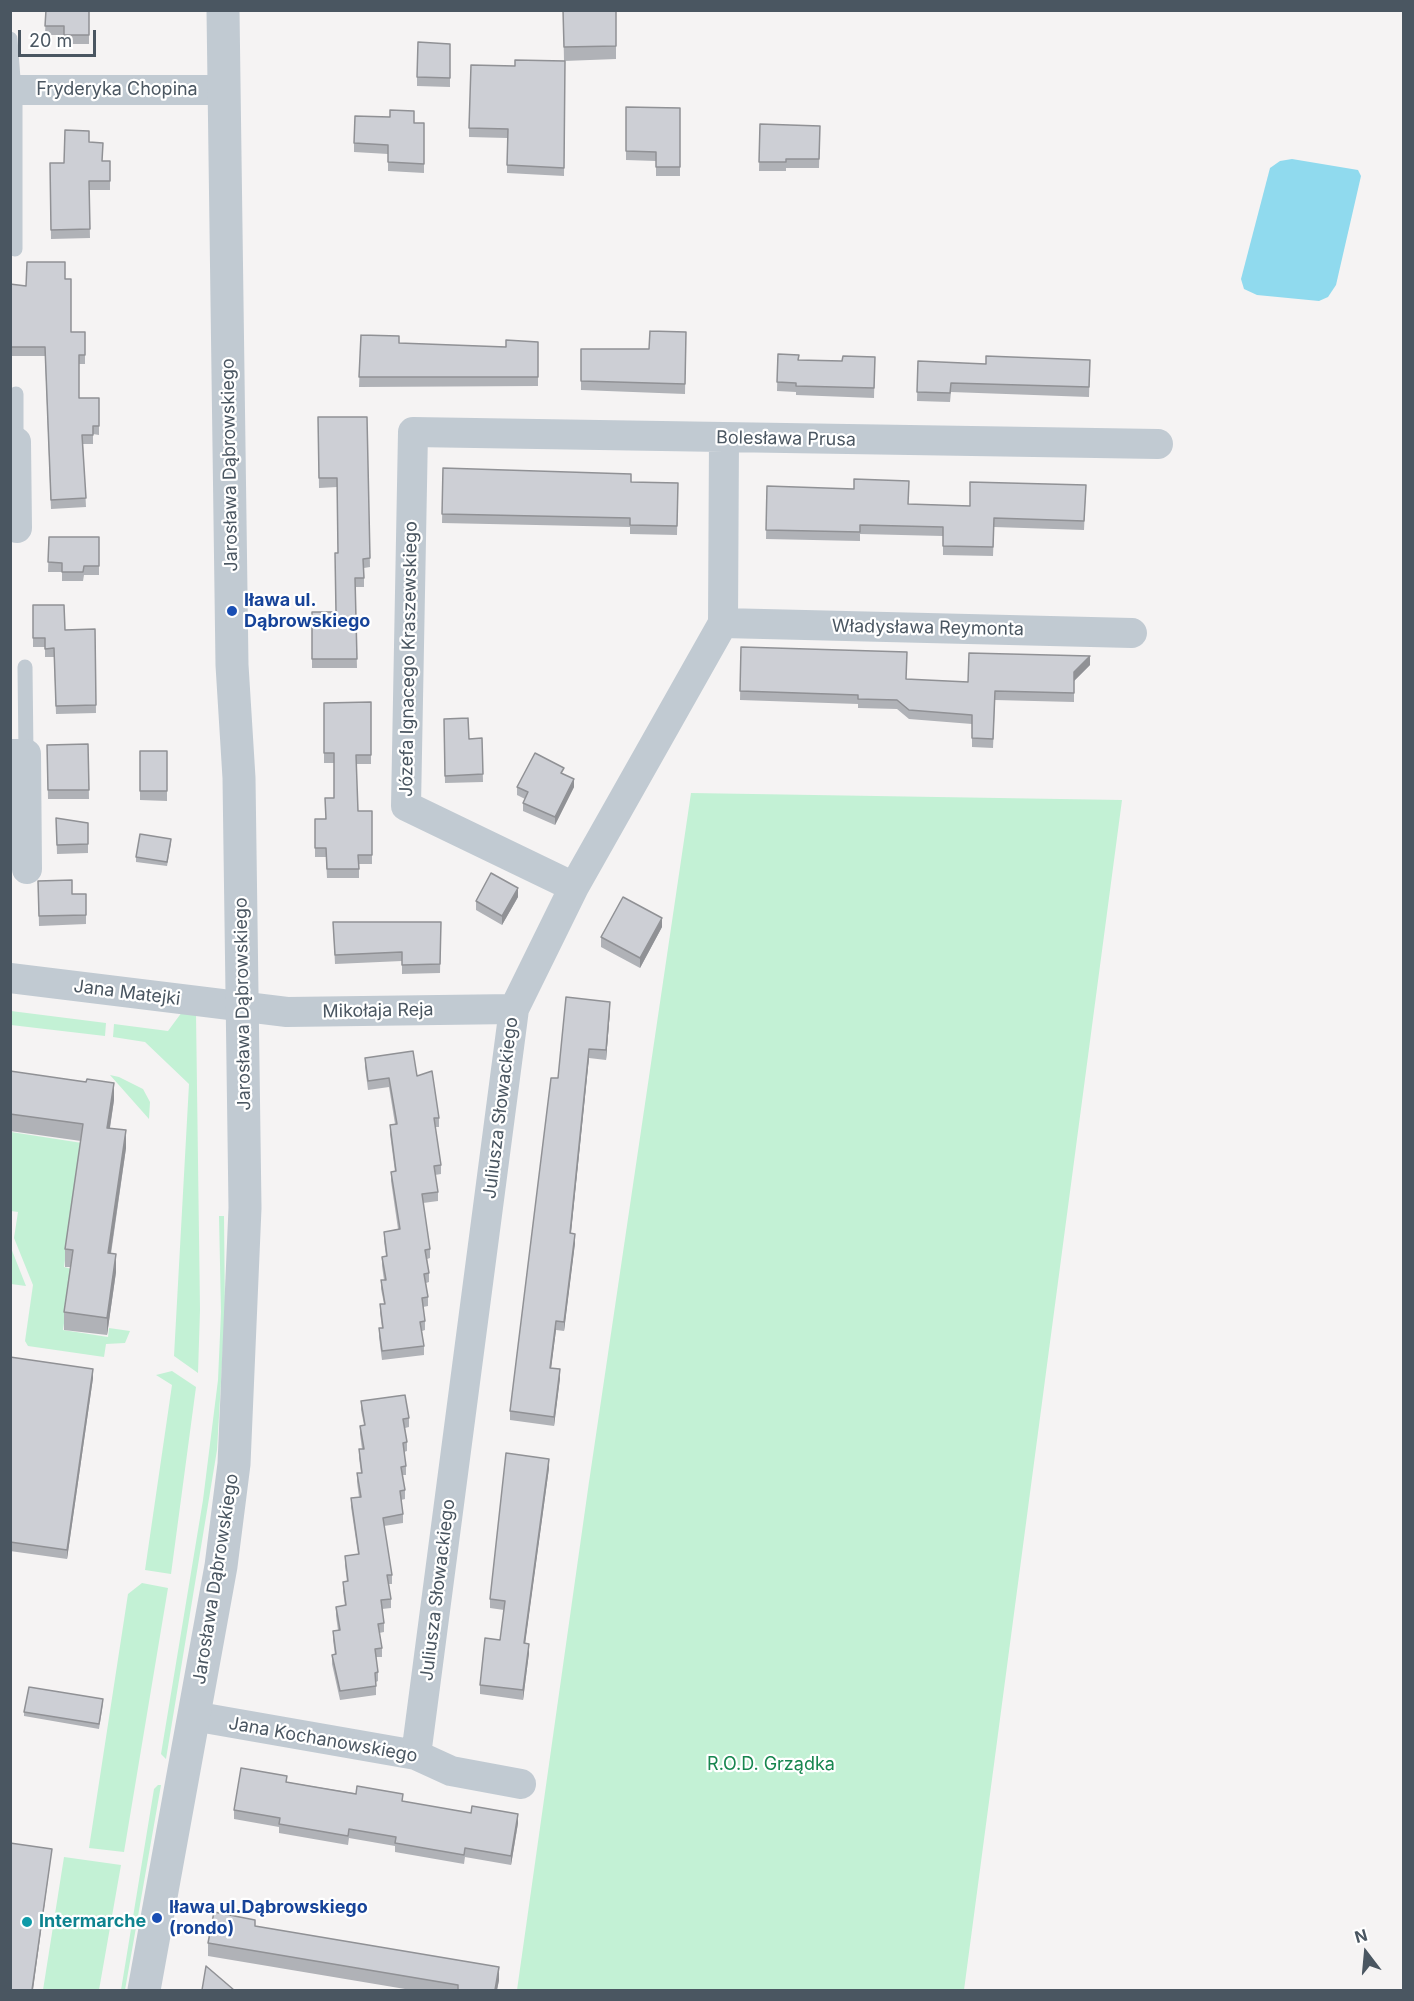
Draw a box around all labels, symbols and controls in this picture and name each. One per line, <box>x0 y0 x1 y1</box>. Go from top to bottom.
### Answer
scale bar <box>21 18 99 56</box>
text: 20 m <box>29 30 72 51</box>
street label: Fryderyka Chopina <box>36 79 198 101</box>
street label: Jarosława Dąbrowskiego <box>217 358 243 572</box>
street label: Bolesława Prusa <box>716 427 856 451</box>
street label: Józefa Ignacego Kraszewskiego <box>396 521 422 797</box>
place label: Iława ul. Dąbrowskiego <box>244 590 370 632</box>
marker: Iława ul. Dąbrowskiego <box>225 604 239 618</box>
street label: Władysława Reymonta <box>832 616 1024 640</box>
street label: Jarosława Dąbrowskiego <box>230 897 256 1111</box>
street label: Jana Matejki <box>72 976 182 1010</box>
street label: Mikołaja Reja <box>322 999 434 1023</box>
street label: Juliusza Słowackiego <box>479 1016 523 1200</box>
street label: Jarosława Dąbrowskiego <box>189 1472 243 1686</box>
street label: Juliusza Słowackiego <box>416 1498 460 1682</box>
street label: Jana Kochanowskiego <box>227 1713 419 1767</box>
park label: R.O.D. Grządka <box>707 1754 835 1776</box>
place label: Iława ul.Dąbrowskiego (rondo) <box>169 1897 368 1940</box>
place label: Intermarche <box>39 1911 146 1933</box>
marker: Iława ul.Dąbrowskiego (rondo) <box>150 1911 164 1925</box>
marker: Intermarche <box>20 1915 34 1929</box>
north arrow <box>1336 1923 1396 1983</box>
text: N <box>1352 1924 1370 1947</box>

